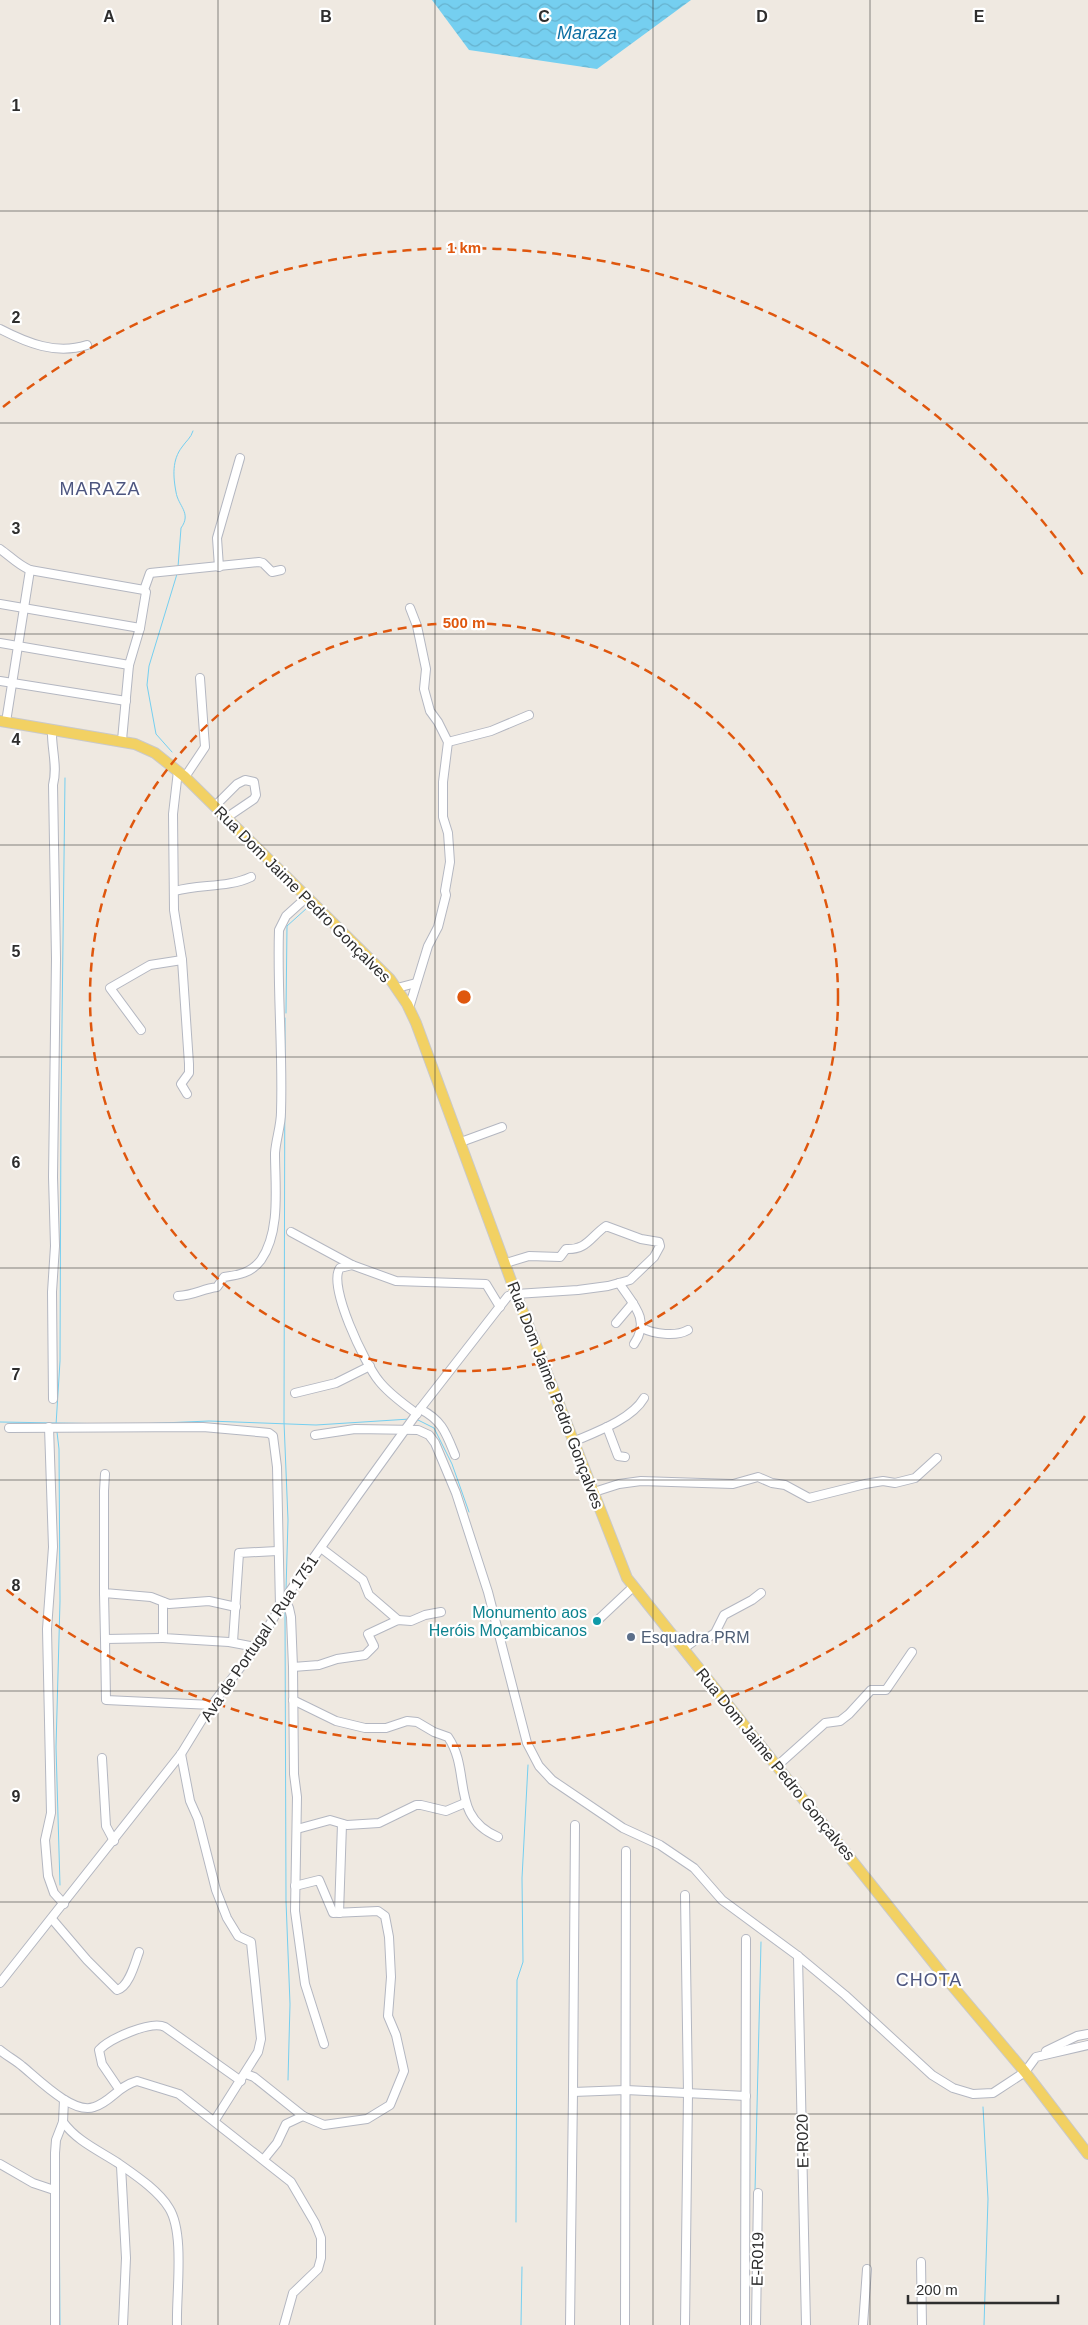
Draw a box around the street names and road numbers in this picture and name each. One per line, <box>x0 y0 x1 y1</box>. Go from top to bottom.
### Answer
street label: Rua Dom Jaime Pedro Gonçalves <box>211 803 394 986</box>
street label: Rua Dom Jaime Pedro Gonçalves <box>504 1279 607 1511</box>
street label: Ava de Portugal / Rua 1751 <box>197 1552 321 1724</box>
street label: Rua Dom Jaime Pedro Gonçalves <box>693 1665 858 1864</box>
street label: E-R020 <box>794 2114 811 2168</box>
street label: E-R019 <box>749 2232 766 2286</box>

